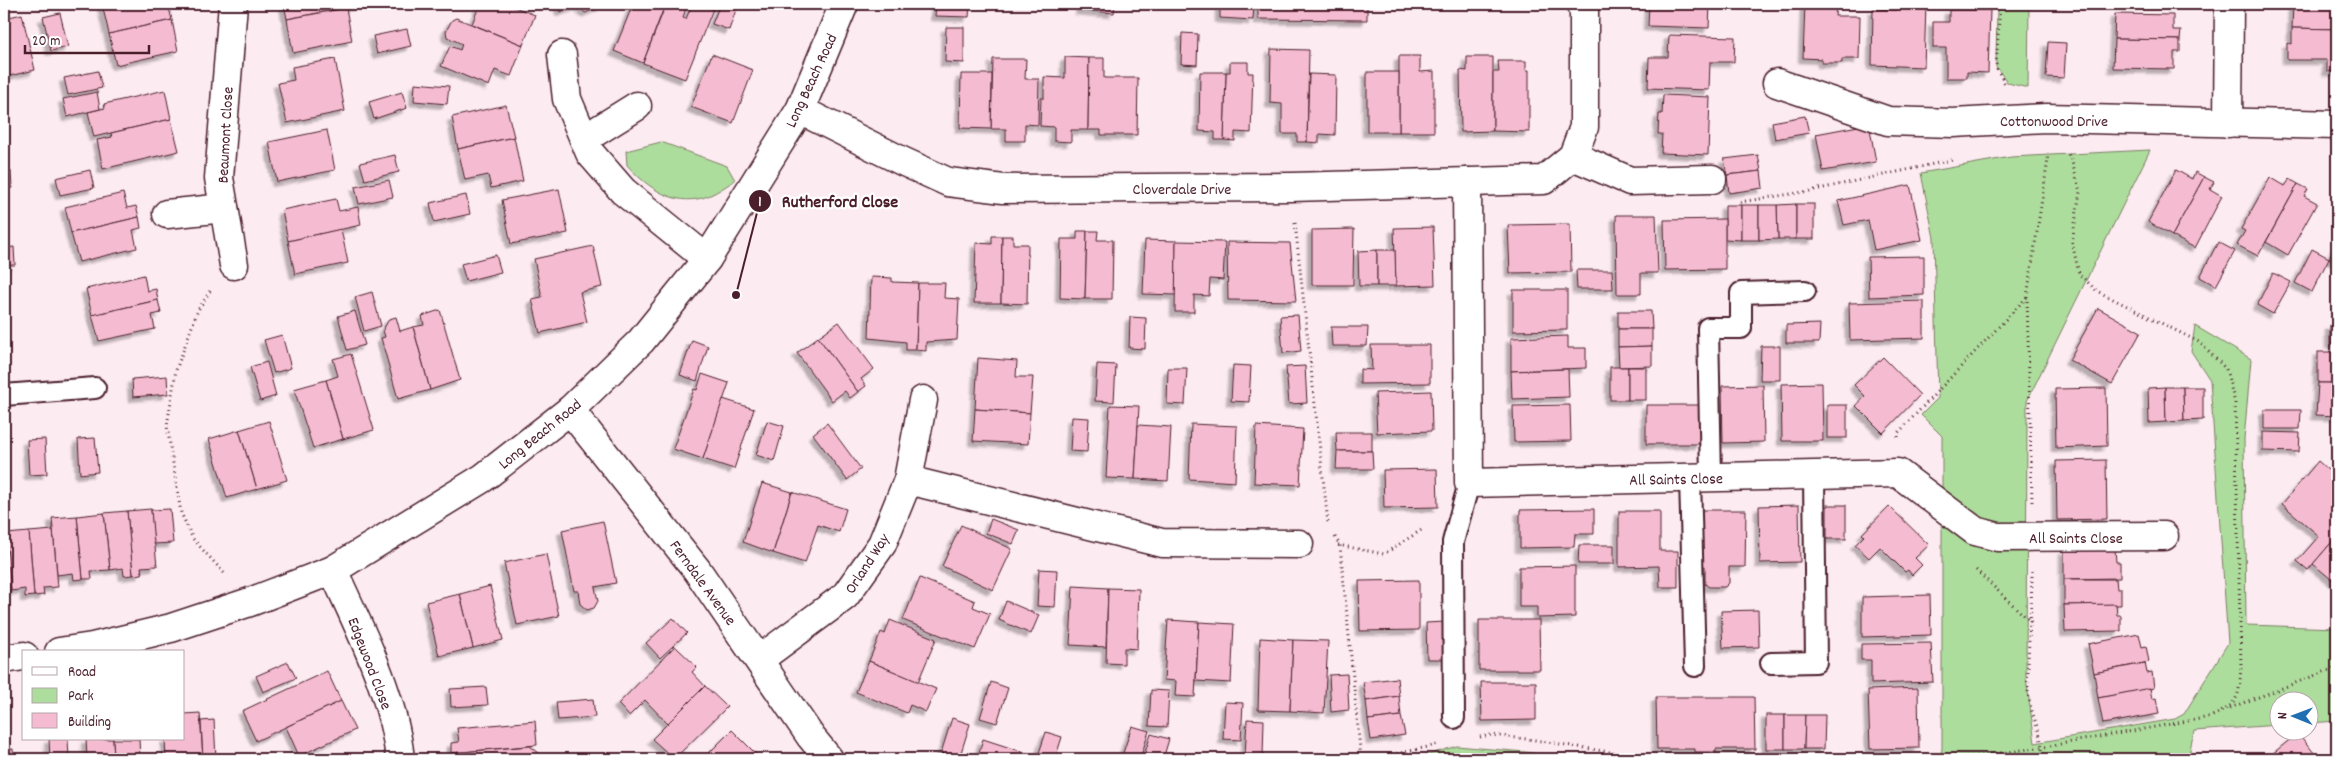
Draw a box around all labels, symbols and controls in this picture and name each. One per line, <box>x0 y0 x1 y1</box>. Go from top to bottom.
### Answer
scale bar <box>25 22 149 54</box>
street label: Long Beach Road <box>780 30 844 132</box>
text: 20 m <box>32 31 60 53</box>
street label: Beaumont Close <box>212 86 241 184</box>
street label: Cottonwood Drive <box>2000 111 2108 134</box>
street label: Cloverdale Drive <box>1133 179 1231 202</box>
callout: Rutherford Close <box>747 184 908 217</box>
text: Rutherford Close <box>782 191 898 216</box>
text: 1 <box>758 192 762 214</box>
street label: Long Beach Road <box>494 394 587 476</box>
street label: All Saints Close <box>1629 468 1723 493</box>
street label: All Saints Close <box>2029 528 2123 551</box>
street label: Orland Way <box>840 529 897 599</box>
street label: Ferndale Avenue <box>663 536 741 631</box>
street label: Edgewood Close <box>341 614 397 713</box>
legend <box>22 650 185 740</box>
text: Road <box>68 662 96 684</box>
text: Park <box>68 686 94 708</box>
north arrow <box>2268 690 2318 740</box>
text: Building <box>68 712 111 734</box>
text: N <box>2273 712 2293 719</box>

